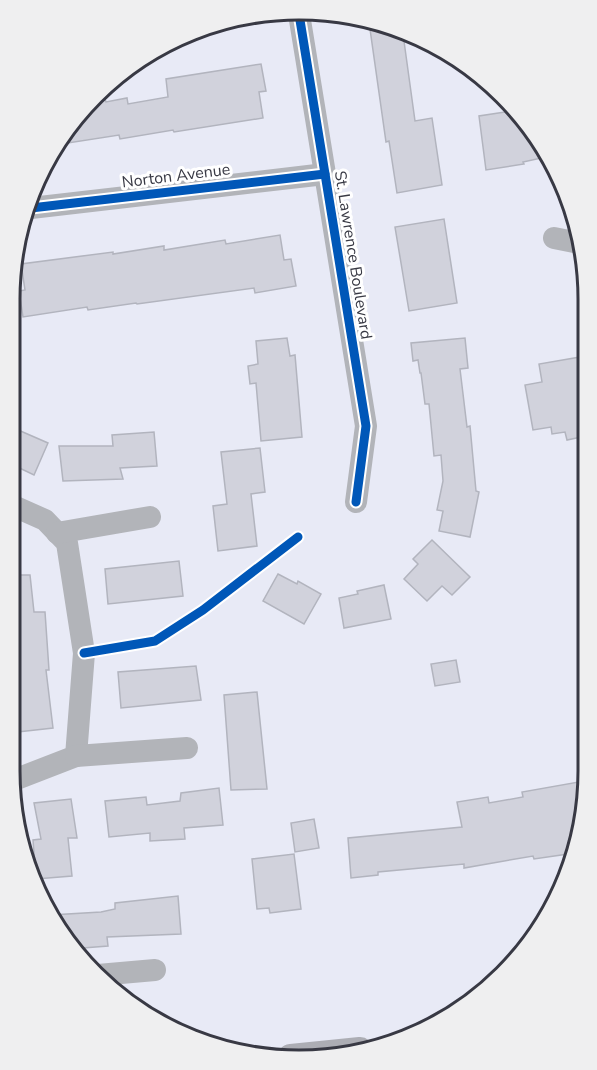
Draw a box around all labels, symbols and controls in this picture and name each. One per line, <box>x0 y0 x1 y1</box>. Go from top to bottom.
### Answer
street label: Norton Avenue <box>121 158 231 194</box>
street label: St. Lawrence Boulevard <box>329 169 377 341</box>

